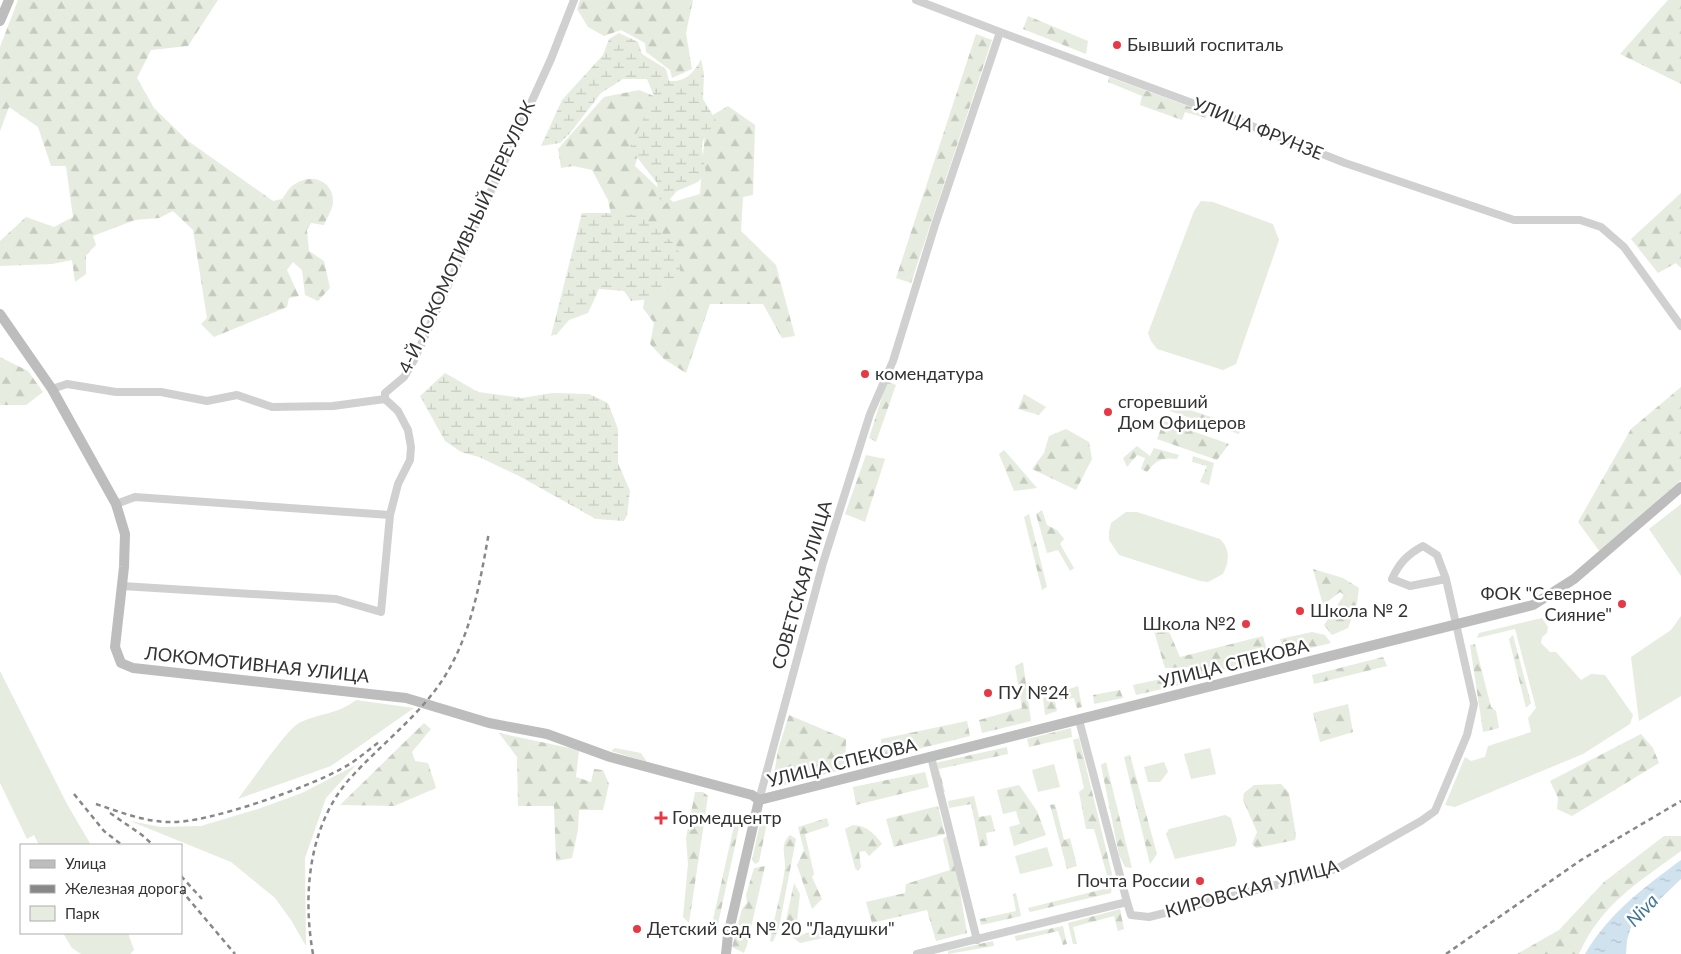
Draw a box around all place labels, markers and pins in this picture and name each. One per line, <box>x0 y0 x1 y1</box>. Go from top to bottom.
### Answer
place label: Бывший госпиталь <box>1127 33 1284 55</box>
marker: Бывший госпиталь <box>1111 39 1123 51</box>
place label: комендатура <box>875 362 984 384</box>
marker: комендатура <box>859 368 871 380</box>
place label: сгоревший Дом Офицеров <box>1118 390 1246 433</box>
marker: сгоревший Дом Офицеров <box>1102 406 1114 418</box>
place label: ФОК "Северное Сияние" <box>1480 582 1612 625</box>
marker: ФОК "Северное Сияние" <box>1616 598 1628 610</box>
place label: Школа № 2 <box>1310 599 1408 621</box>
marker: Школа № 2 <box>1294 605 1306 617</box>
place label: Школа №2 <box>1143 612 1236 634</box>
marker: Школа №2 <box>1240 618 1252 630</box>
place label: ПУ №24 <box>998 681 1069 703</box>
marker: ПУ №24 <box>982 687 994 699</box>
place label: Гормедцентр <box>672 806 782 828</box>
marker: Гормедцентр <box>654 811 668 825</box>
place label: Почта России <box>1077 869 1190 891</box>
marker: Почта России <box>1194 875 1206 887</box>
place label: Детский сад № 20 "Ладушки" <box>647 917 895 939</box>
marker: Детский сад № 20 "Ладушки" <box>631 923 643 935</box>

